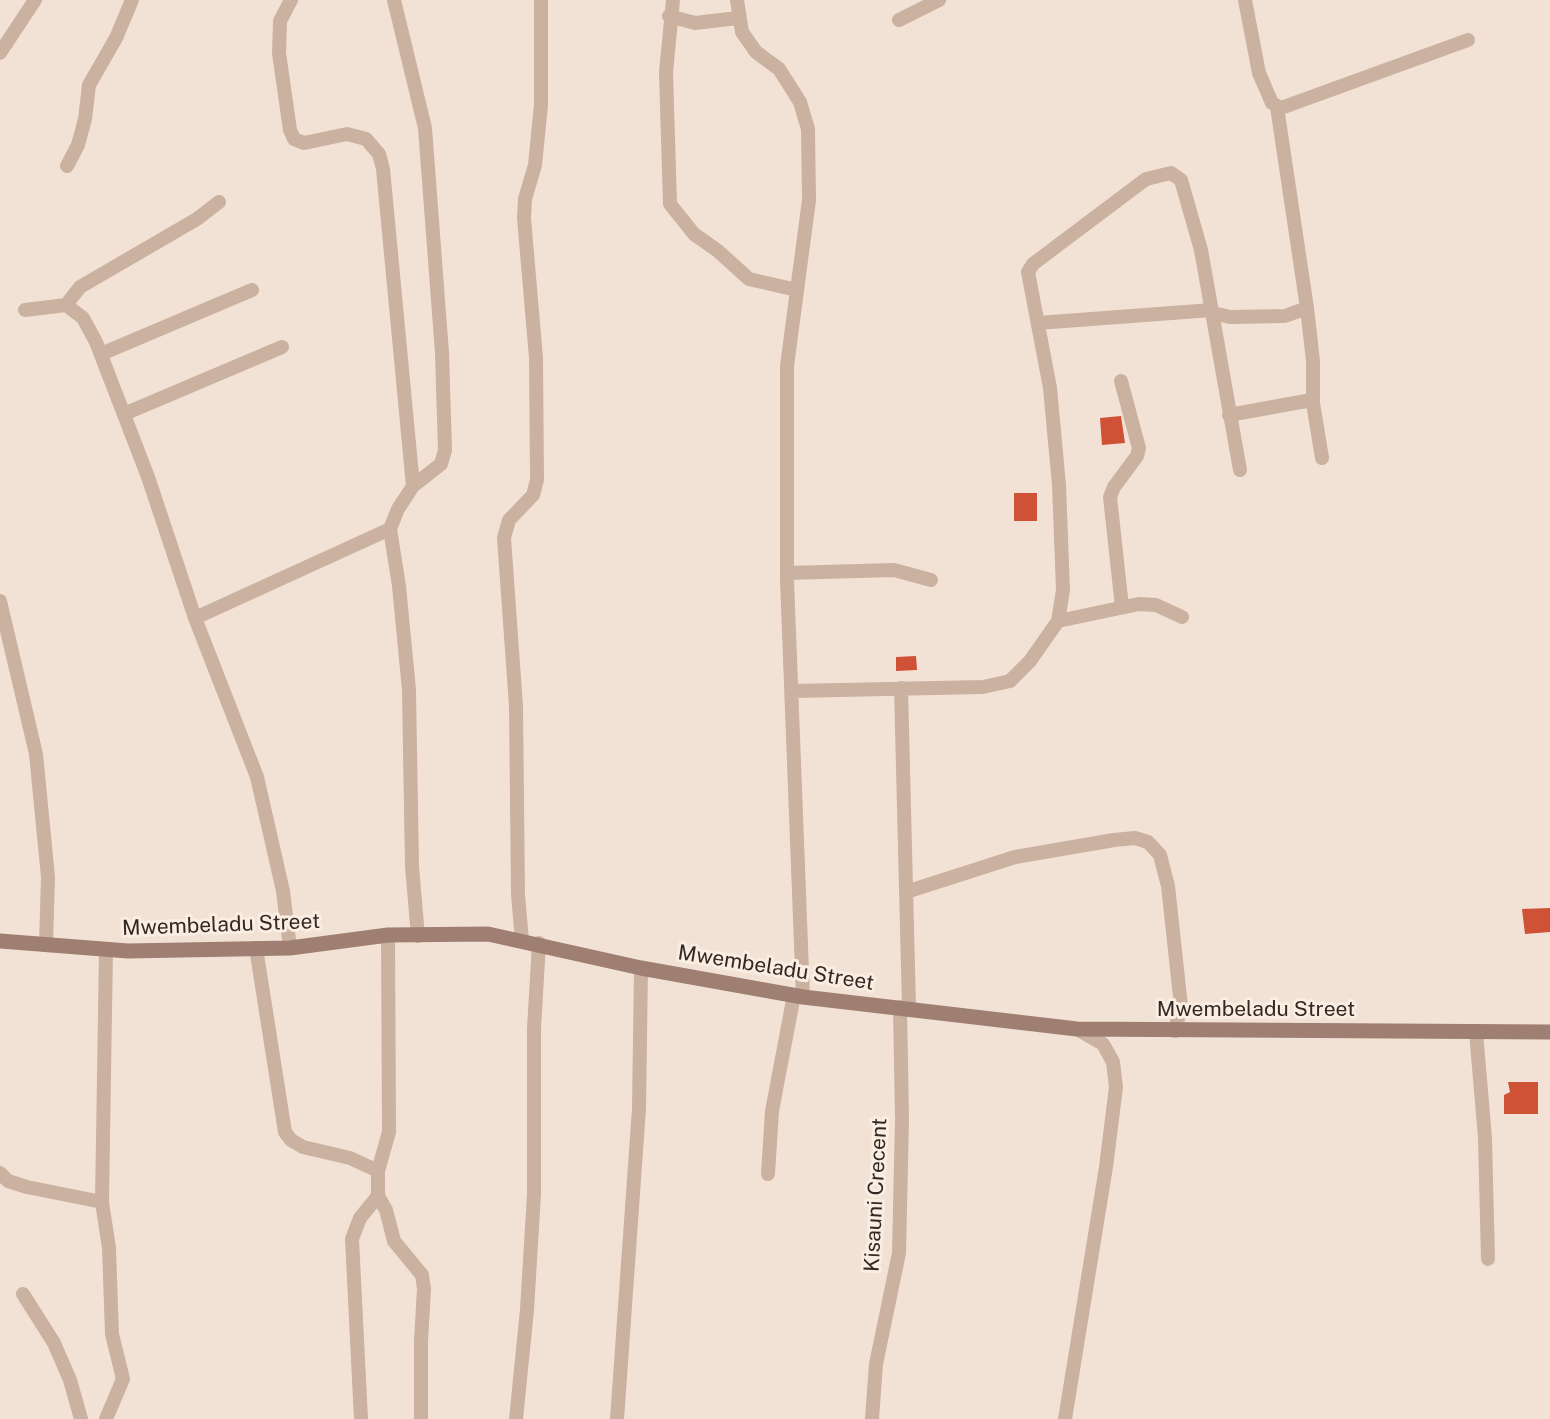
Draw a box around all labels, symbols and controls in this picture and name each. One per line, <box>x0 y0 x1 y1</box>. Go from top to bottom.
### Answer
street label: Mwembeladu Street <box>121 909 321 941</box>
street label: Mwembeladu Street <box>676 940 876 996</box>
street label: Mwembeladu Street <box>1157 997 1355 1023</box>
street label: Kisauni Crecent <box>859 1117 893 1273</box>

